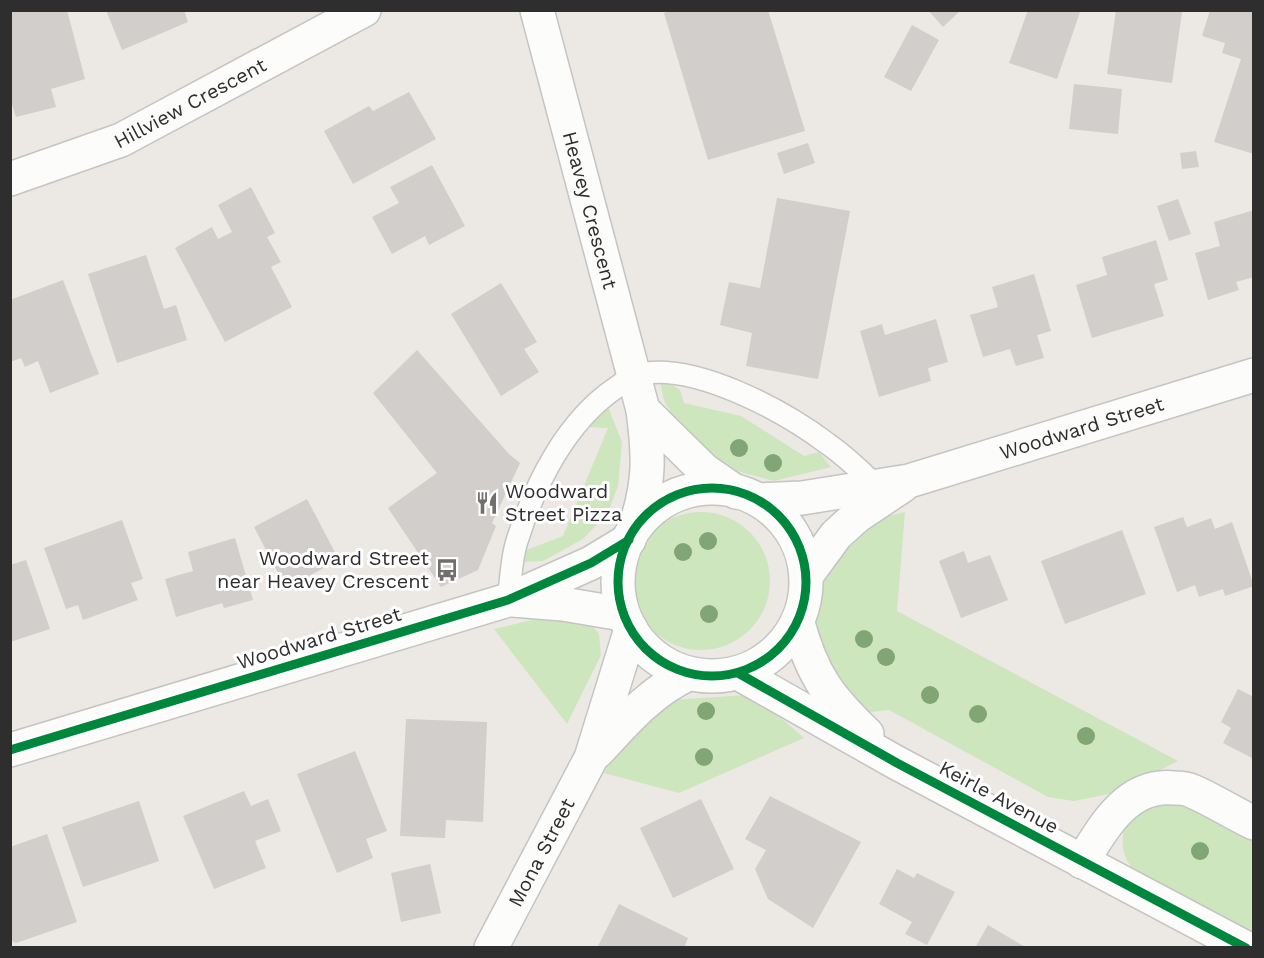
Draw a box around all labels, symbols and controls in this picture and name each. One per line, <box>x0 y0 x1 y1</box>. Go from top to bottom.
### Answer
street label: Hillview Crescent <box>110 52 271 154</box>
street label: Heavey Crescent <box>558 129 623 292</box>
street label: Woodward Street <box>997 391 1167 464</box>
place label: Woodward Street Pizza <box>505 479 622 526</box>
restaurant icon: Woodward Street Pizza <box>474 490 500 516</box>
place label: Woodward Street near Heavey Crescent <box>217 546 430 593</box>
bus stop icon: Woodward Street near Heavey Crescent <box>434 557 460 583</box>
street label: Woodward Street <box>234 601 405 674</box>
street label: Keirle Avenue <box>935 755 1063 839</box>
street label: Mona Street <box>503 794 580 911</box>

